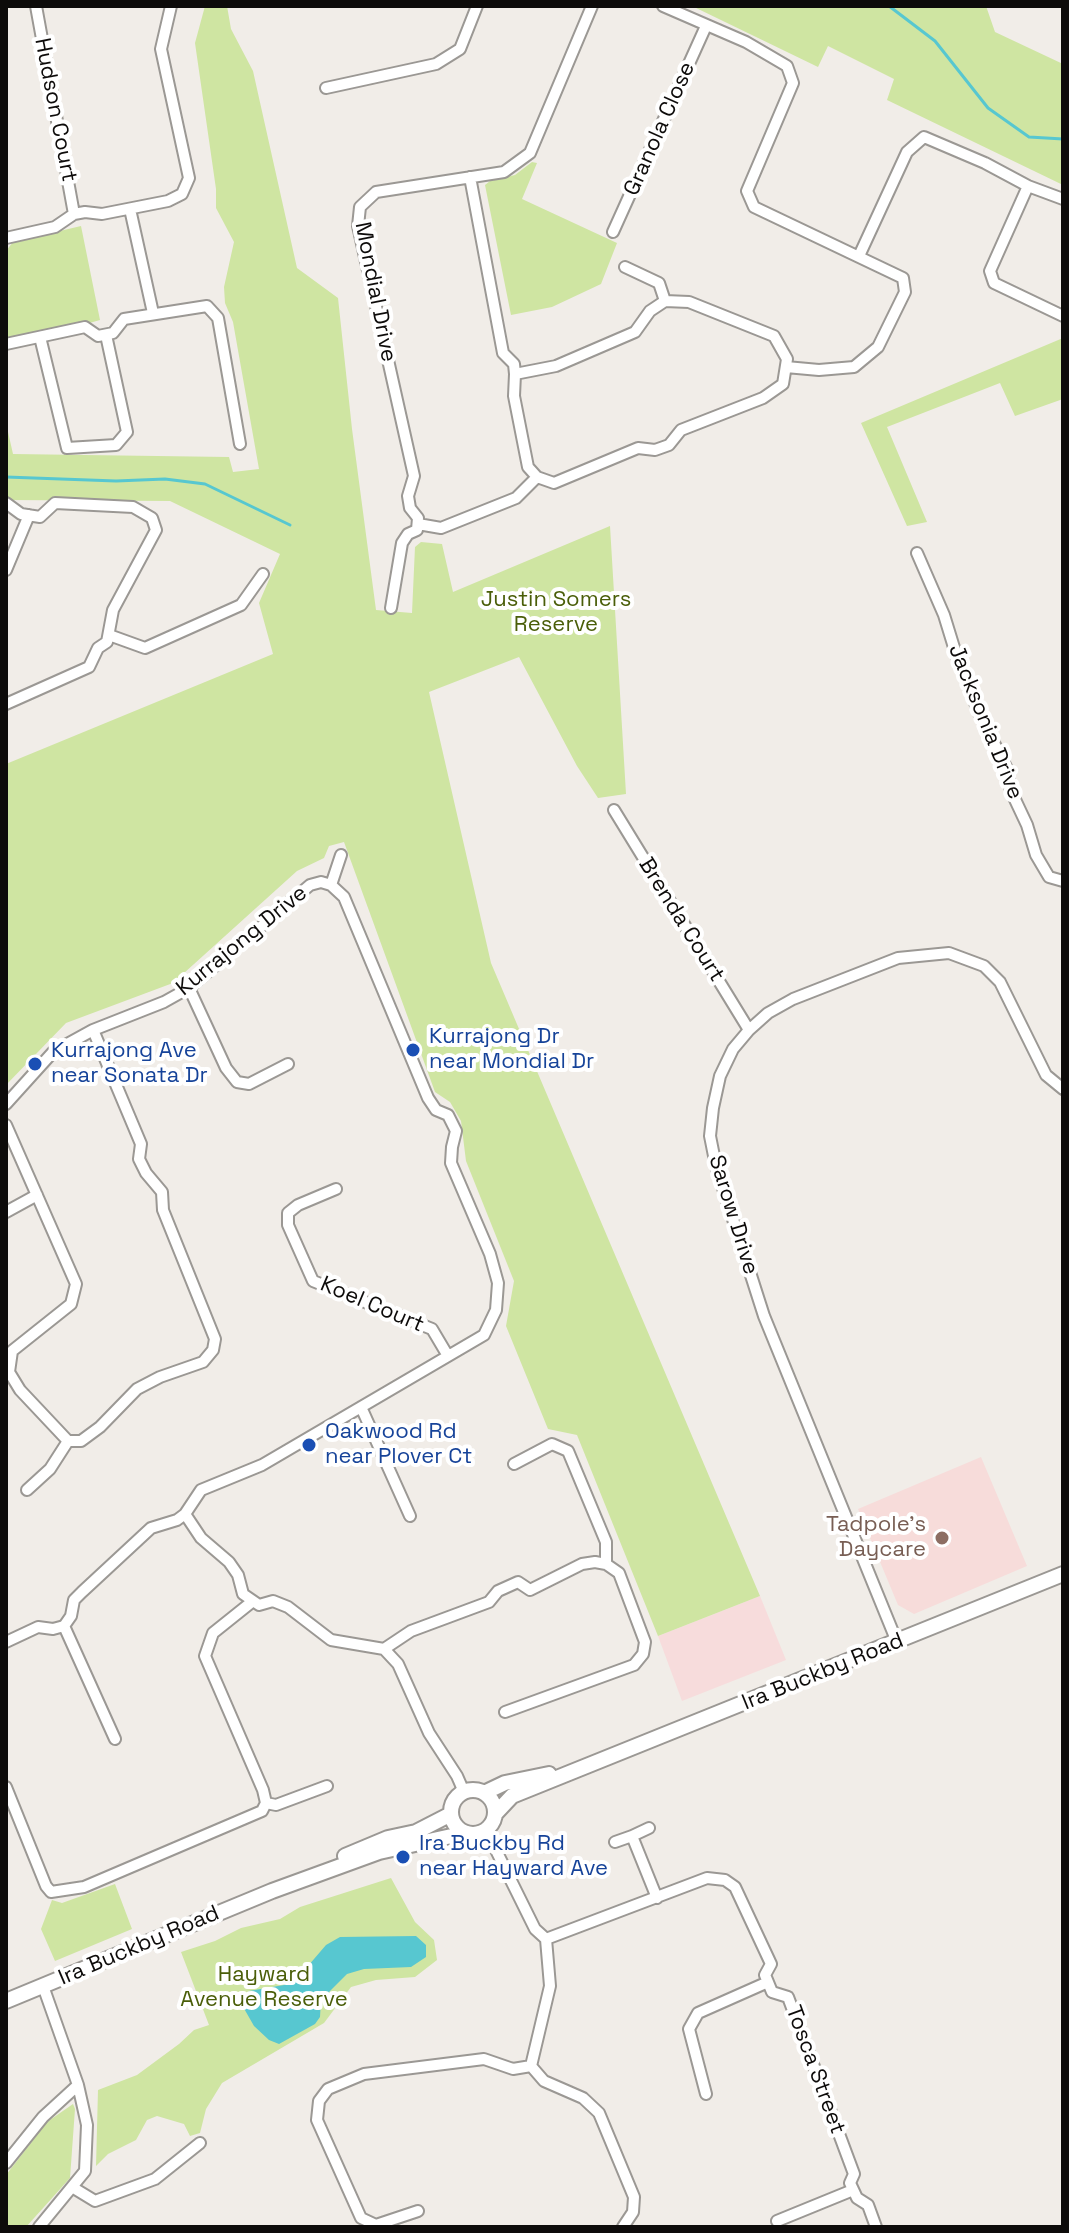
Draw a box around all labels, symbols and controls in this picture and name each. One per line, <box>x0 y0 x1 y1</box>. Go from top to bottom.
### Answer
street label: Hudson Court <box>28 36 82 184</box>
street label: Granola Close <box>619 58 701 200</box>
street label: Mondial Drive <box>348 220 402 364</box>
park label: Justin Somers Reserve <box>481 587 631 638</box>
street label: Jacksonia Drive <box>942 641 1028 803</box>
street label: Brenda Court <box>632 853 730 987</box>
street label: Kurrajong Drive <box>171 880 313 1002</box>
place label: Kurrajong Dr near Mondial Dr <box>429 1024 594 1076</box>
place label: Kurrajong Ave near Sonata Dr <box>51 1038 208 1090</box>
marker: Kurrajong Dr near Mondial Dr <box>404 1041 422 1059</box>
marker: Kurrajong Ave near Sonata Dr <box>26 1055 44 1073</box>
street label: Sarow Drive <box>702 1152 764 1278</box>
street label: Koel Court <box>316 1271 428 1339</box>
place label: Oakwood Rd near Plover Ct <box>325 1419 472 1470</box>
marker: Oakwood Rd near Plover Ct <box>300 1436 318 1454</box>
place label: Tadpole's Daycare <box>826 1512 926 1564</box>
marker: Tadpole's Daycare <box>933 1529 951 1547</box>
street label: Ira Buckby Road <box>738 1628 908 1716</box>
place label: Ira Buckby Rd near Hayward Ave <box>419 1831 608 1882</box>
marker: Ira Buckby Rd near Hayward Ave <box>394 1848 412 1866</box>
street label: Ira Buckby Road <box>55 1900 223 1992</box>
park label: Hayward Avenue Reserve <box>180 1962 348 2014</box>
street label: Tosca Street <box>780 2002 850 2138</box>

